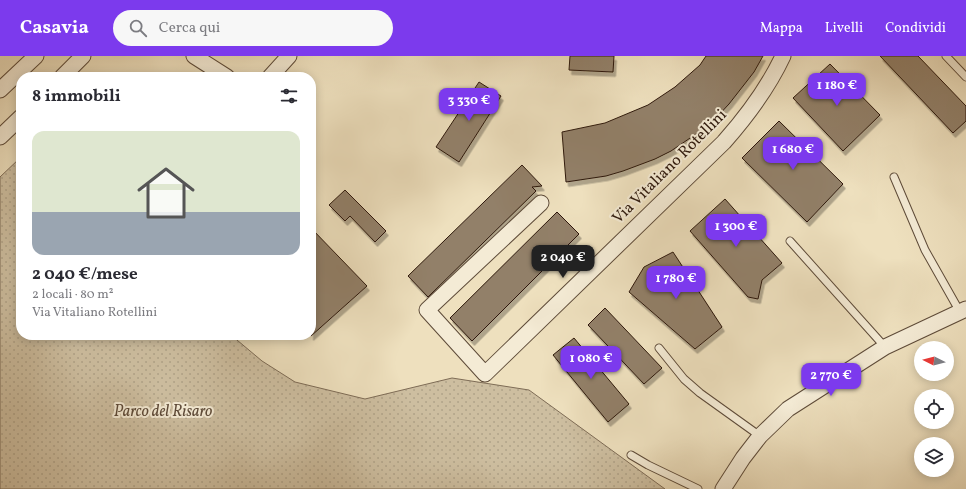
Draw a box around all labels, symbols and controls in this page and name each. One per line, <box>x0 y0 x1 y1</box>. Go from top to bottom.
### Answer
search box <box>113 10 393 46</box>
text: Casavia <box>20 15 89 41</box>
icon: search <box>127 17 149 39</box>
text: Cerca qui <box>159 18 220 39</box>
text: Mappa <box>760 19 803 38</box>
text: Livelli <box>825 19 863 38</box>
text: Condividi <box>885 19 946 38</box>
pin: 1 180 € <box>800 73 874 107</box>
text: 1 180 € <box>817 77 857 95</box>
text: 8 immobili <box>32 85 121 108</box>
icon: filters <box>278 85 300 107</box>
pin: 3 330 € <box>432 88 506 122</box>
text: 3 330 € <box>448 92 490 110</box>
street label: Via Vitaliano Rotellini <box>608 105 732 229</box>
pin: 1 680 € <box>756 137 830 171</box>
text: 1 680 € <box>772 141 814 159</box>
icon: home <box>130 157 202 229</box>
pin: 1 300 € <box>699 214 773 248</box>
text: 1 300 € <box>715 218 757 236</box>
pin: 2 040 € <box>526 245 600 279</box>
text: 2 040 € <box>541 249 585 267</box>
text: 2 040 €/mese <box>32 263 138 286</box>
pin: 1 780 € <box>639 266 713 300</box>
text: 1 780 € <box>655 270 697 288</box>
text: 2 locali · 80 m² <box>32 286 114 304</box>
text: Via Vitaliano Rotellini <box>32 304 157 322</box>
north arrow <box>914 341 954 381</box>
map controls <box>914 341 954 477</box>
pin: 1 080 € <box>554 346 628 380</box>
text: 1 080 € <box>569 350 613 368</box>
pin: 2 770 € <box>794 363 868 397</box>
text: 2 770 € <box>810 367 852 385</box>
button: locate <box>914 389 954 429</box>
park label: Parco del Risaro <box>114 401 213 423</box>
button: layers <box>914 437 954 477</box>

